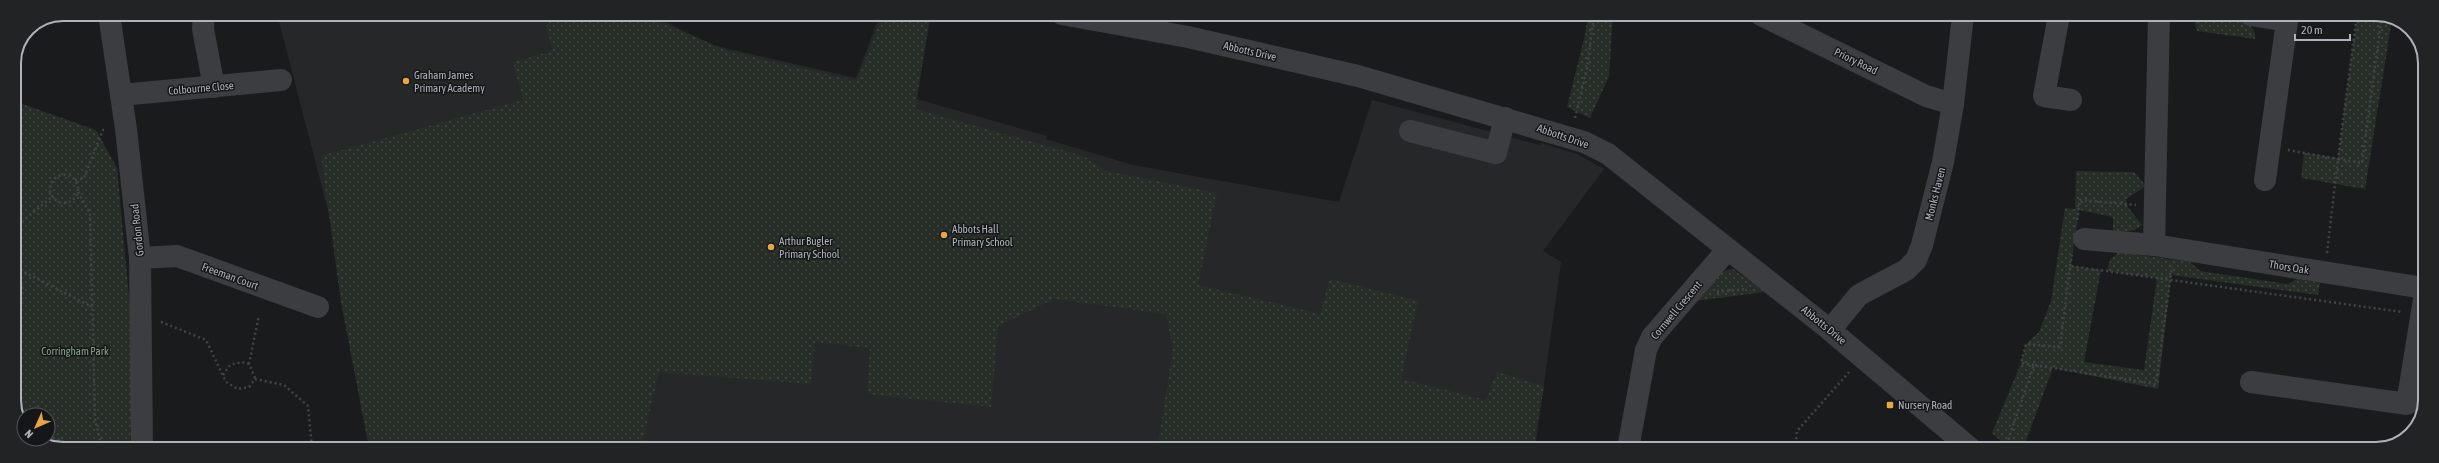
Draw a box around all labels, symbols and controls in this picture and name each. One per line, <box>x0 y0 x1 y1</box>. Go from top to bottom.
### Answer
scale bar <box>2295 16 2350 42</box>
text: 20 m <box>2301 23 2323 37</box>
street label: Abbotts Drive <box>1222 39 1278 63</box>
street label: Priory Road <box>1832 45 1880 77</box>
place label: Graham James Primary Academy <box>414 69 485 94</box>
marker: Graham James Primary Academy <box>401 76 411 86</box>
street label: Colbourne Close <box>168 79 234 97</box>
street label: Abbotts Drive <box>1535 122 1591 150</box>
street label: Monks Haven <box>1923 166 1947 222</box>
street label: Gordon Road <box>128 203 146 257</box>
place label: Abbots Hall Primary School <box>952 223 1013 248</box>
marker: Abbots Hall Primary School <box>939 230 949 240</box>
place label: Arthur Bugler Primary School <box>779 235 840 260</box>
marker: Arthur Bugler Primary School <box>766 242 776 252</box>
street label: Thors Oak <box>2268 258 2310 276</box>
street label: Freeman Court <box>200 260 260 292</box>
street label: Cornwell Crescent <box>1648 279 1704 341</box>
street label: Abbotts Drive <box>1799 303 1849 347</box>
park label: Corringham Park <box>41 345 109 357</box>
place label: Nursery Road <box>1898 399 1952 411</box>
marker: Nursery Road <box>1885 400 1895 410</box>
north arrow <box>16 407 56 447</box>
text: N <box>22 428 35 441</box>

